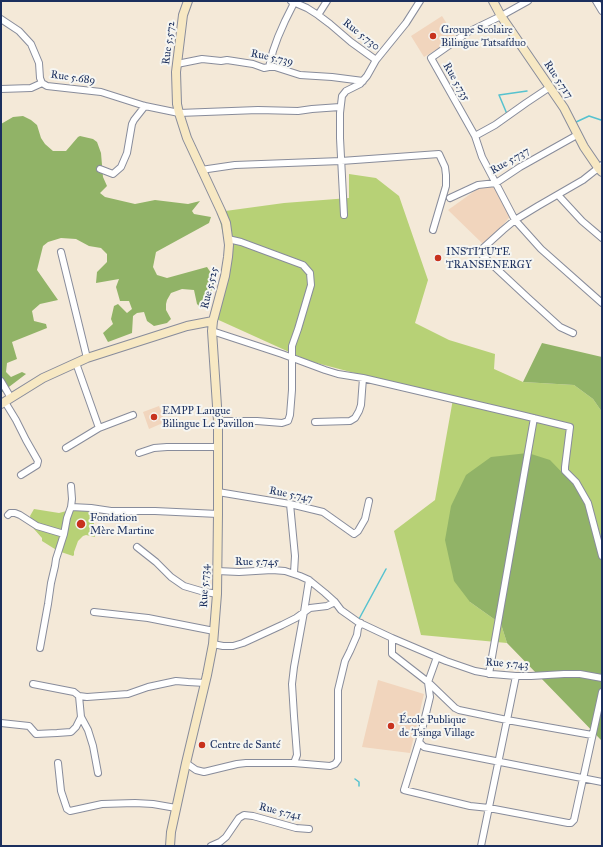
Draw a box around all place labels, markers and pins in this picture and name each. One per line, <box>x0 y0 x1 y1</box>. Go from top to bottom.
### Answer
place label: Groupe Scolaire Bilingue Tatsafduo <box>441 23 526 49</box>
marker: Groupe Scolaire Bilingue Tatsafduo <box>428 31 438 41</box>
place label: INSTITUTE TRANSENERGY <box>446 245 532 271</box>
marker: INSTITUTE TRANSENERGY <box>433 253 443 263</box>
place label: EMPP Langue Bilingue Le Pavillon <box>162 404 254 430</box>
marker: EMPP Langue Bilingue Le Pavillon <box>149 412 159 422</box>
place label: Fondation Mère Martine <box>90 511 154 537</box>
marker: Fondation Mère Martine <box>75 518 87 530</box>
place label: École Publique de Tsinga Village <box>399 713 475 739</box>
marker: École Publique de Tsinga Village <box>386 721 396 731</box>
place label: Centre de Santé <box>210 738 281 752</box>
marker: Centre de Santé <box>197 740 207 750</box>

